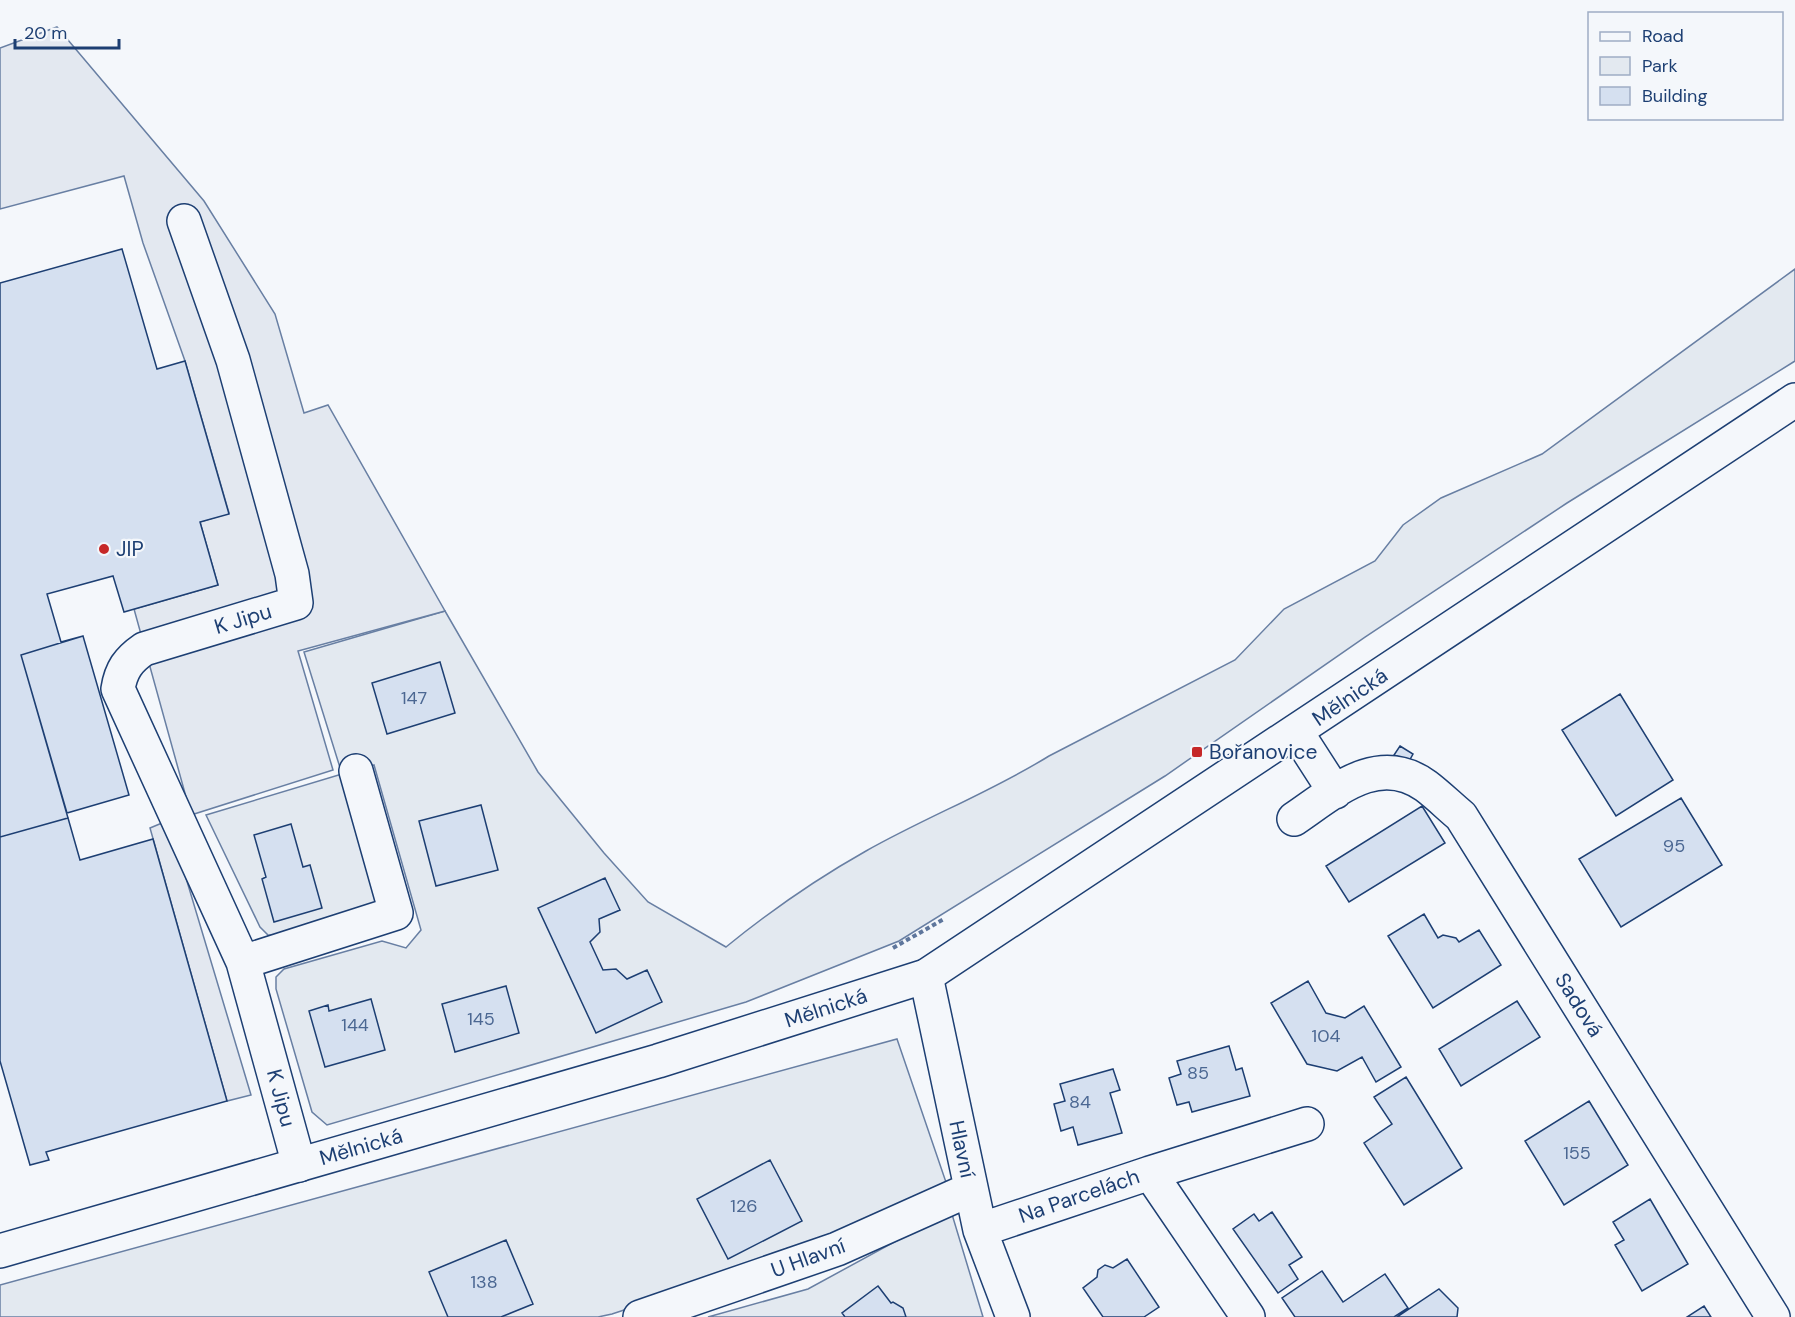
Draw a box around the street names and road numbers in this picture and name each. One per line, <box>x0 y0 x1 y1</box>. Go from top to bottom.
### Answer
street label: K Jipu <box>211 597 275 641</box>
street label: Mělnická <box>1307 662 1393 732</box>
street label: Sadová <box>1548 968 1610 1042</box>
street label: Mělnická <box>781 982 871 1034</box>
street label: K Jipu <box>260 1066 302 1130</box>
street label: Hlavní <box>942 1118 982 1180</box>
street label: Mělnická <box>316 1122 406 1172</box>
street label: Na Parcelách <box>1015 1162 1143 1230</box>
street label: U Hlavní <box>767 1232 849 1284</box>

